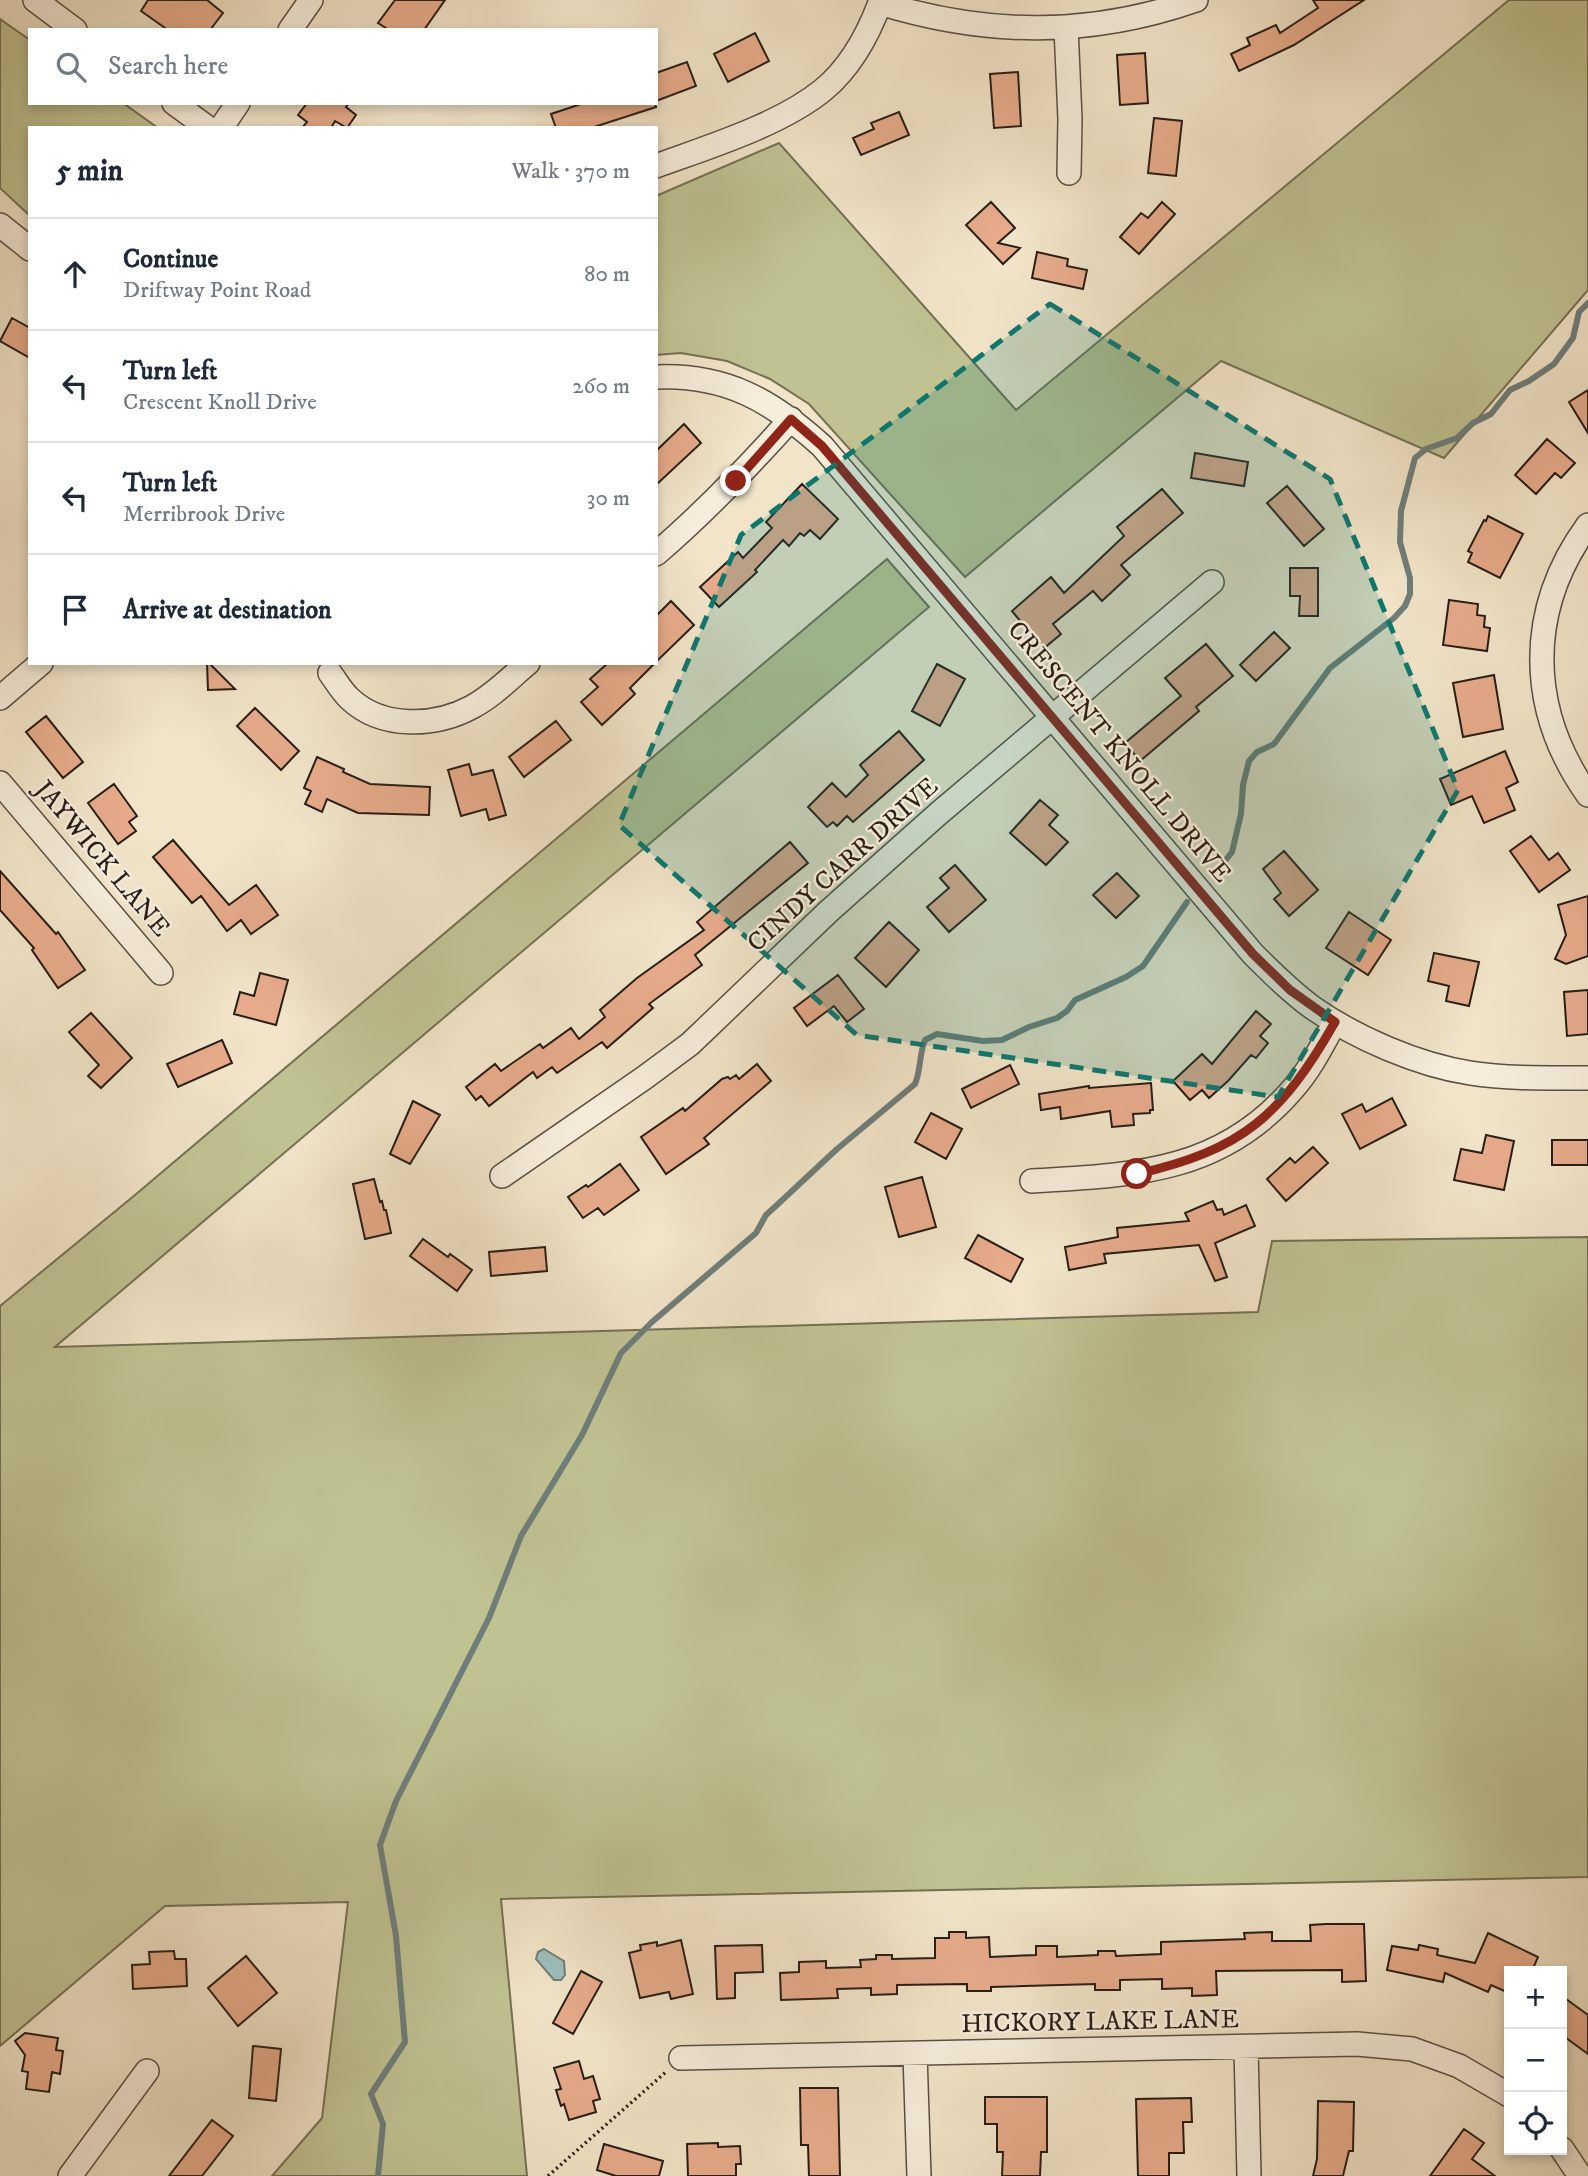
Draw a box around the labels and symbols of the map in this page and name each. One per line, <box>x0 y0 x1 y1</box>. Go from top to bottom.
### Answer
route end <box>720 465 751 496</box>
street label: CRESCENT KNOLL DRIVE <box>1000 614 1238 890</box>
street label: CINDY CARR DRIVE <box>741 770 945 960</box>
street label: JAYWICK LANE <box>26 773 177 944</box>
route start <box>1121 1158 1152 1189</box>
street label: HICKORY LAKE LANE <box>961 2003 1239 2041</box>

